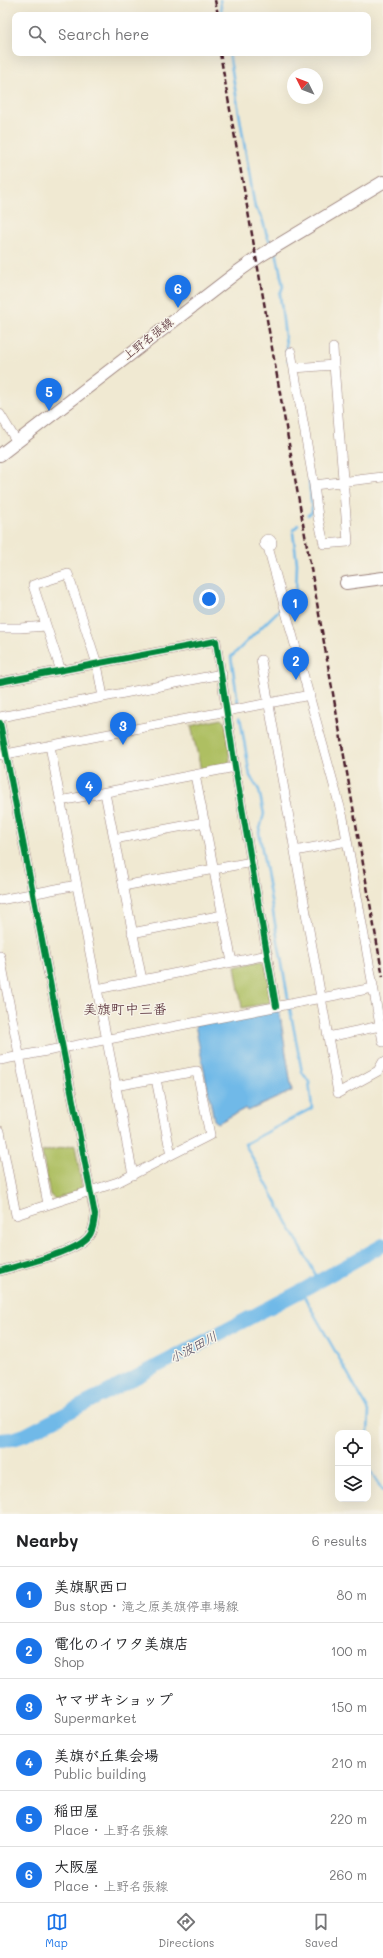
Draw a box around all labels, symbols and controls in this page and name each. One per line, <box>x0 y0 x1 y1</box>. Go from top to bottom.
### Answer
search box <box>12 12 371 56</box>
icon: search <box>26 23 48 45</box>
text: Search here <box>58 24 149 44</box>
north arrow <box>287 68 323 104</box>
pin: 6 <box>165 275 191 308</box>
street label: 上野名張線 <box>119 313 176 363</box>
pin: 5 <box>36 378 62 411</box>
your location <box>199 589 219 609</box>
pin: 1 <box>282 589 308 622</box>
pin: 2 <box>283 647 309 680</box>
pin: 3 <box>110 712 136 745</box>
pin: 4 <box>76 772 102 805</box>
district label: 美旗町中三番 <box>83 999 167 1018</box>
water label: 小波田川 <box>166 1327 220 1366</box>
map controls <box>335 1430 371 1502</box>
button: locate <box>335 1430 371 1466</box>
button: layers <box>335 1466 371 1502</box>
text: Nearby <box>16 1529 78 1551</box>
text: 6 results <box>312 1532 367 1549</box>
text: 美旗駅西口 <box>54 1576 129 1596</box>
text: 1 <box>26 1586 32 1603</box>
text: 80 m <box>337 1586 367 1603</box>
text: Bus stop · 滝之原美旗停車場線 <box>54 1597 238 1614</box>
text: 電化のイワタ美旗店 <box>54 1633 189 1653</box>
text: 2 <box>25 1642 33 1659</box>
text: 100 m <box>331 1642 367 1659</box>
text: Shop <box>54 1653 84 1670</box>
text: ヤマザキショップ <box>54 1689 173 1709</box>
text: 3 <box>25 1698 33 1715</box>
text: 150 m <box>331 1698 367 1715</box>
text: Supermarket <box>54 1709 137 1726</box>
text: 美旗が丘集会場 <box>54 1745 159 1765</box>
text: 4 <box>25 1754 33 1771</box>
text: 210 m <box>331 1754 367 1771</box>
text: Public building <box>54 1765 146 1782</box>
text: 稲田屋 <box>54 1800 99 1820</box>
text: 5 <box>25 1810 33 1827</box>
text: 220 m <box>330 1810 367 1827</box>
text: Place · 上野名張線 <box>54 1821 168 1838</box>
text: 大阪屋 <box>54 1856 99 1876</box>
text: 6 <box>25 1866 33 1883</box>
text: 260 m <box>329 1866 367 1883</box>
text: Place · 上野名張線 <box>54 1877 168 1894</box>
tab: Map <box>45 1911 68 1950</box>
tab: Directions <box>158 1911 214 1950</box>
tab: Saved <box>305 1911 338 1950</box>

